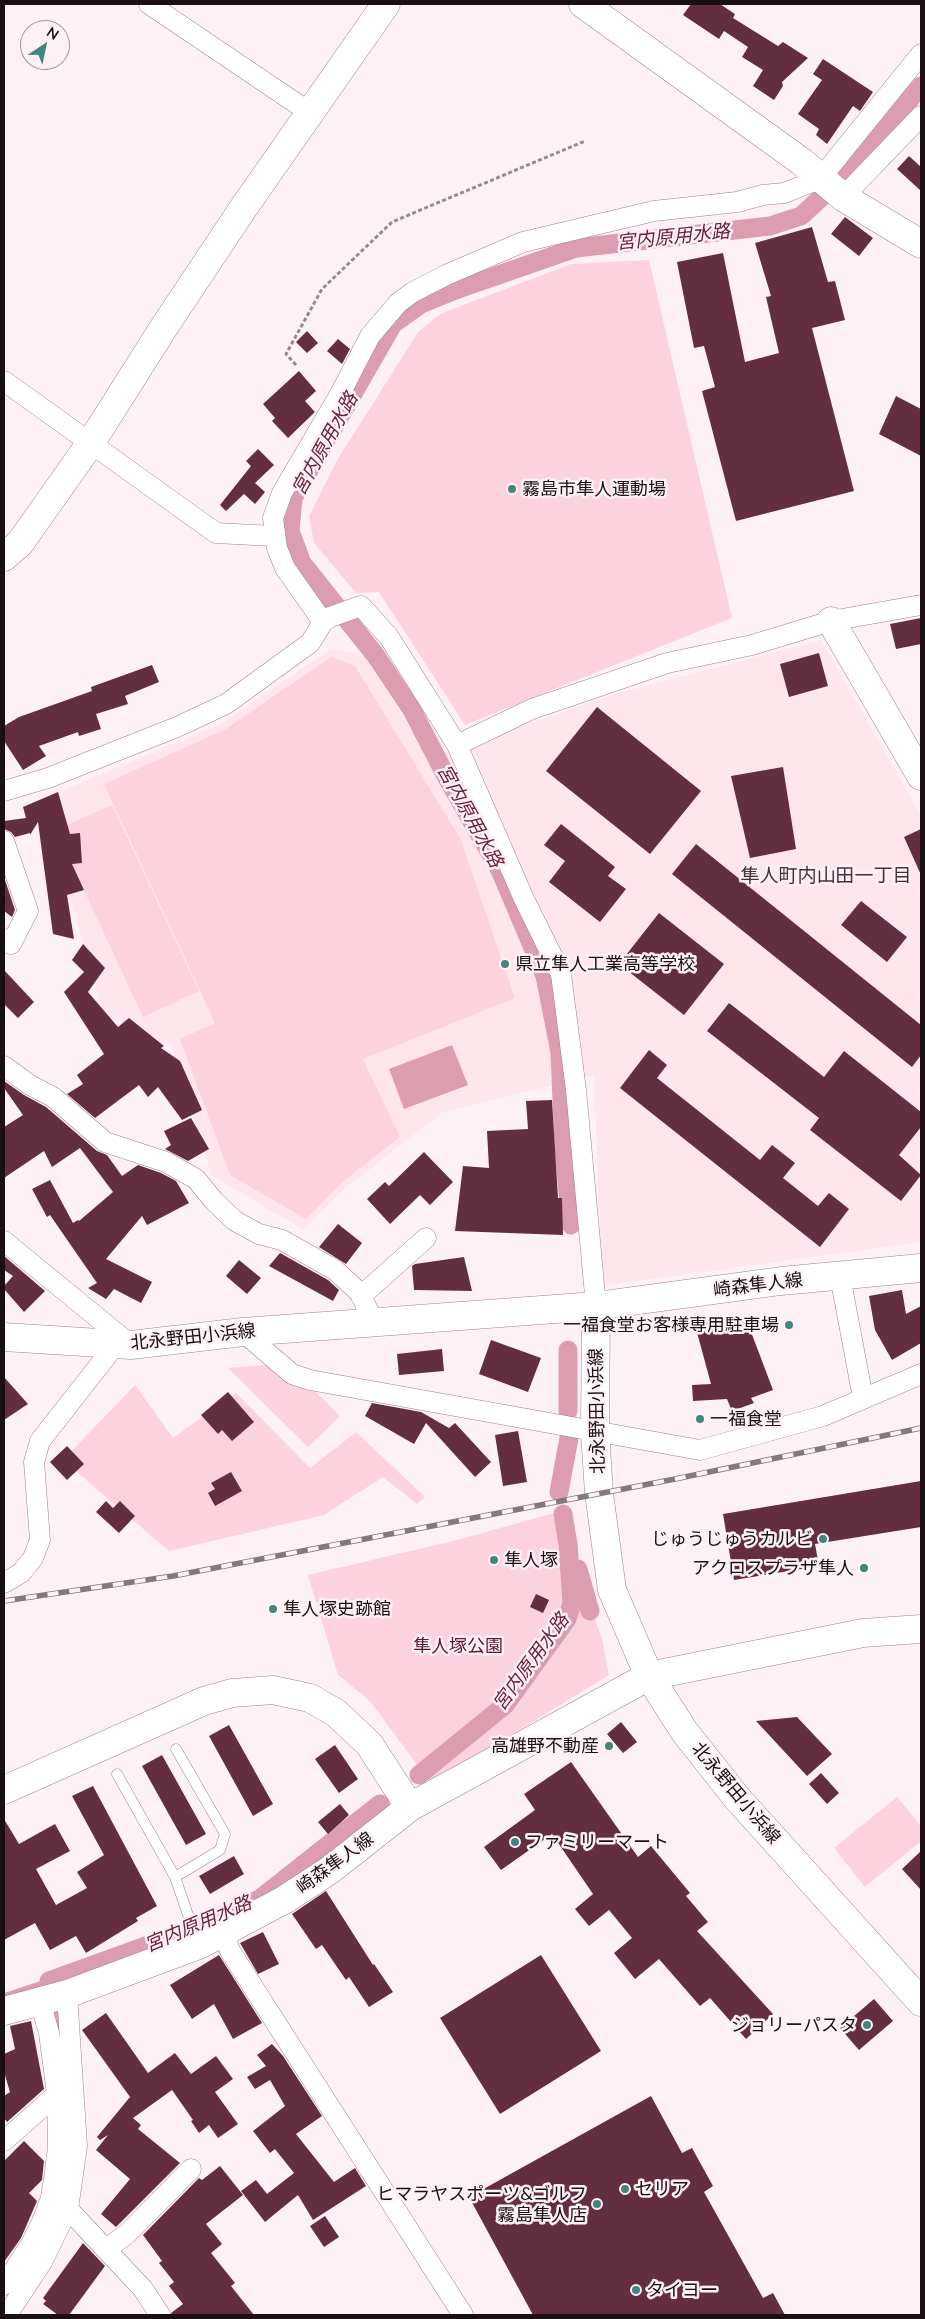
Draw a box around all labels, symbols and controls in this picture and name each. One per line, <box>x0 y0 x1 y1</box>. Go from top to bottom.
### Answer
north arrow <box>20 20 70 70</box>
text: N <box>44 23 62 43</box>
water label: 宮内原用水路 <box>615 220 731 254</box>
water label: 宮内原用水路 <box>287 389 363 499</box>
place label: 霧島市隼人運動場 <box>522 478 666 500</box>
marker: 霧島市隼人運動場 <box>506 483 518 495</box>
water label: 宮内原用水路 <box>432 761 508 871</box>
district label: 隼人町内山田一丁目 <box>741 865 911 887</box>
place label: 県立隼人工業高等学校 <box>515 953 695 975</box>
marker: 県立隼人工業高等学校 <box>499 958 511 970</box>
street label: 崎森隼人線 <box>712 1269 804 1301</box>
place label: 一福食堂お客様専用駐車場 <box>563 1314 779 1336</box>
marker: 一福食堂お客様専用駐車場 <box>783 1319 795 1331</box>
street label: 北永野田小浜線 <box>129 1320 257 1354</box>
street label: 北永野田小浜線 <box>585 1348 609 1474</box>
place label: 一福食堂 <box>710 1408 782 1430</box>
marker: 一福食堂 <box>694 1413 706 1425</box>
place label: じゅうじゅうカルビ <box>651 1528 813 1550</box>
marker: じゅうじゅうカルビ <box>817 1533 829 1545</box>
place label: 隼人塚 <box>504 1549 558 1571</box>
marker: 隼人塚 <box>488 1554 500 1566</box>
place label: アクロスプラザ隼人 <box>692 1557 854 1579</box>
marker: アクロスプラザ隼人 <box>858 1562 870 1574</box>
place label: 隼人塚史跡館 <box>283 1598 391 1620</box>
marker: 隼人塚史跡館 <box>267 1603 279 1615</box>
water label: 宮内原用水路 <box>488 1609 574 1715</box>
park label: 隼人塚公園 <box>413 1635 503 1657</box>
place label: 高雄野不動産 <box>491 1735 599 1757</box>
street label: 北永野田小浜線 <box>687 1738 785 1848</box>
marker: 高雄野不動産 <box>603 1740 615 1752</box>
street label: 崎森隼人線 <box>292 1828 378 1898</box>
place label: ファミリーマート <box>525 1831 669 1853</box>
marker: ファミリーマート <box>509 1836 521 1848</box>
water label: 宮内原用水路 <box>141 1891 255 1957</box>
place label: ジョリーパスタ <box>731 2014 857 2036</box>
marker: ジョリーパスタ <box>861 2019 873 2031</box>
place label: セリア <box>635 2178 689 2200</box>
place label: ヒマラヤスポーツ&ゴルフ 霧島隼人店 <box>376 2183 587 2226</box>
marker: セリア <box>619 2183 631 2195</box>
marker: ヒマラヤスポーツ&ゴルフ 霧島隼人店 <box>591 2198 603 2210</box>
place label: タイヨー <box>646 2279 718 2301</box>
marker: タイヨー <box>630 2284 642 2296</box>

